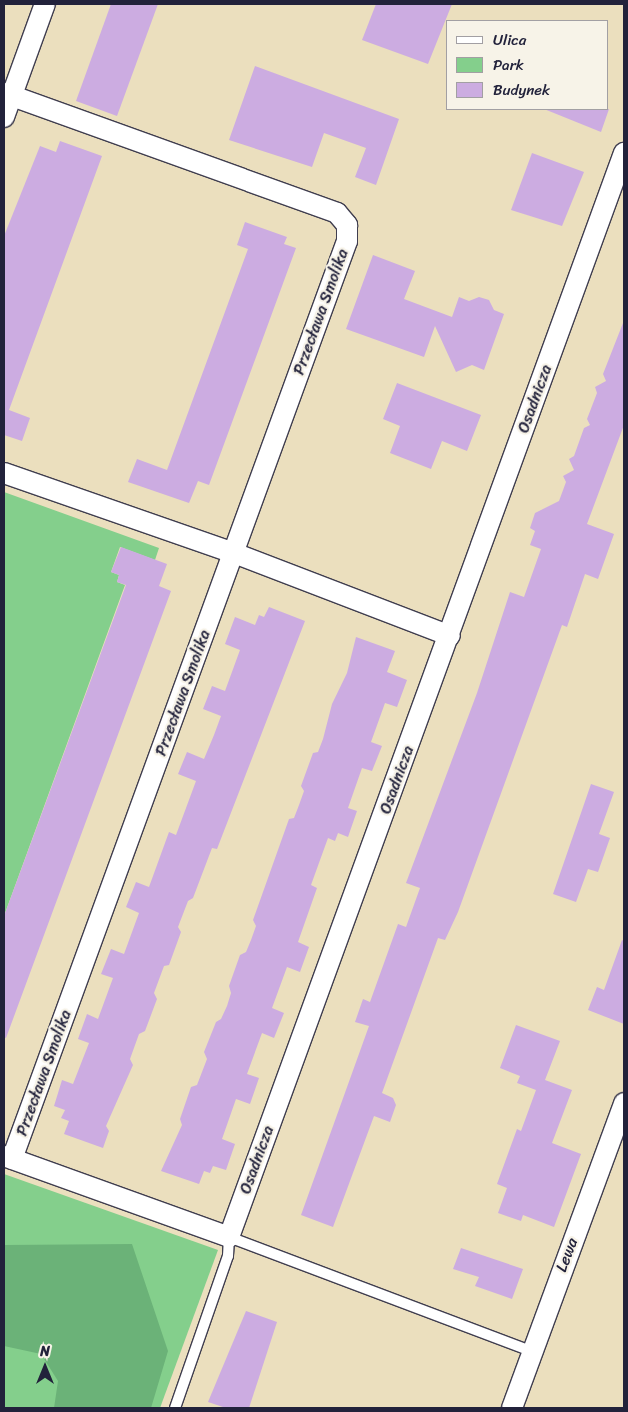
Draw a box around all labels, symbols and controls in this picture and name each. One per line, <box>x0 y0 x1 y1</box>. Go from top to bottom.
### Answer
legend <box>446 20 608 110</box>
text: Ulica <box>493 27 526 53</box>
text: Park <box>493 52 524 78</box>
text: Budynek <box>493 77 550 103</box>
street label: Przecława Smolika <box>289 246 353 378</box>
street label: Osadnicza <box>514 362 556 436</box>
street label: Przecława Smolika <box>151 627 215 759</box>
street label: Osadnicza <box>376 743 418 817</box>
street label: Przecława Smolika <box>12 1007 76 1139</box>
street label: Osadnicza <box>236 1123 278 1197</box>
street label: Lewa <box>552 1235 582 1275</box>
text: N <box>40 1339 50 1364</box>
north arrow <box>20 1342 70 1392</box>

